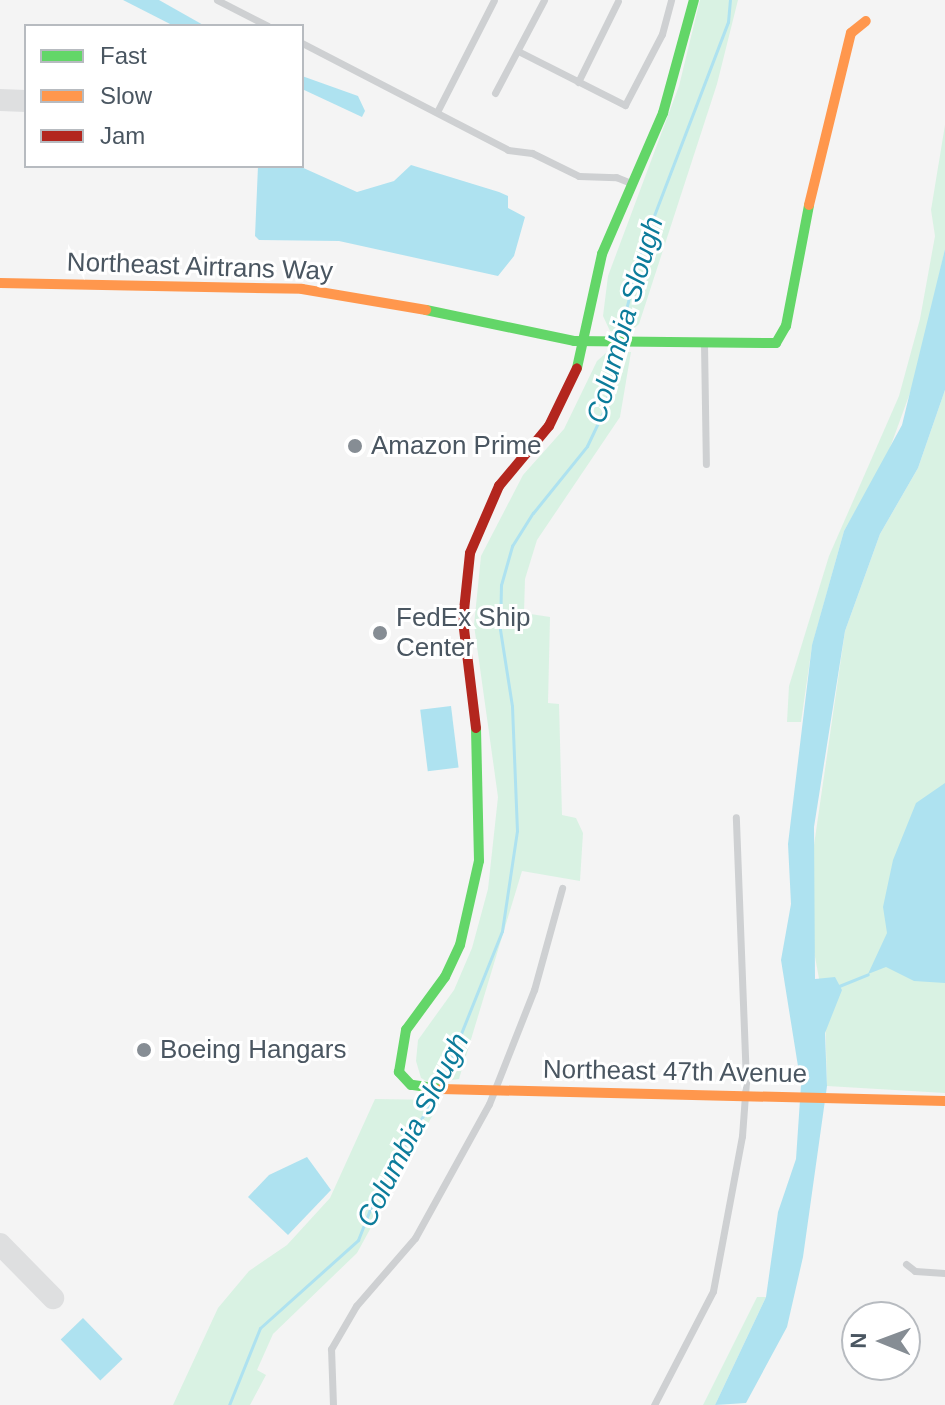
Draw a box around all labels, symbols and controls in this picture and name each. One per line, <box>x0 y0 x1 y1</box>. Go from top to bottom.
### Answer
legend <box>24 24 304 168</box>
text: Fast <box>100 42 147 69</box>
text: Slow <box>100 82 152 109</box>
text: Jam <box>100 122 145 149</box>
water label: Columbia Slough <box>579 213 671 427</box>
street label: Northeast Airtrans Way <box>66 247 334 287</box>
place label: Amazon Prime <box>371 430 541 462</box>
marker: Amazon Prime <box>346 437 364 455</box>
place label: FedEx Ship Center <box>396 602 530 664</box>
marker: FedEx Ship Center <box>371 624 389 642</box>
water label: Columbia Slough <box>350 1027 476 1233</box>
place label: Boeing Hangars <box>160 1034 346 1066</box>
marker: Boeing Hangars <box>135 1041 153 1059</box>
street label: Northeast 47th Avenue <box>542 1054 808 1090</box>
north arrow <box>841 1301 921 1381</box>
text: N <box>846 1332 871 1349</box>

